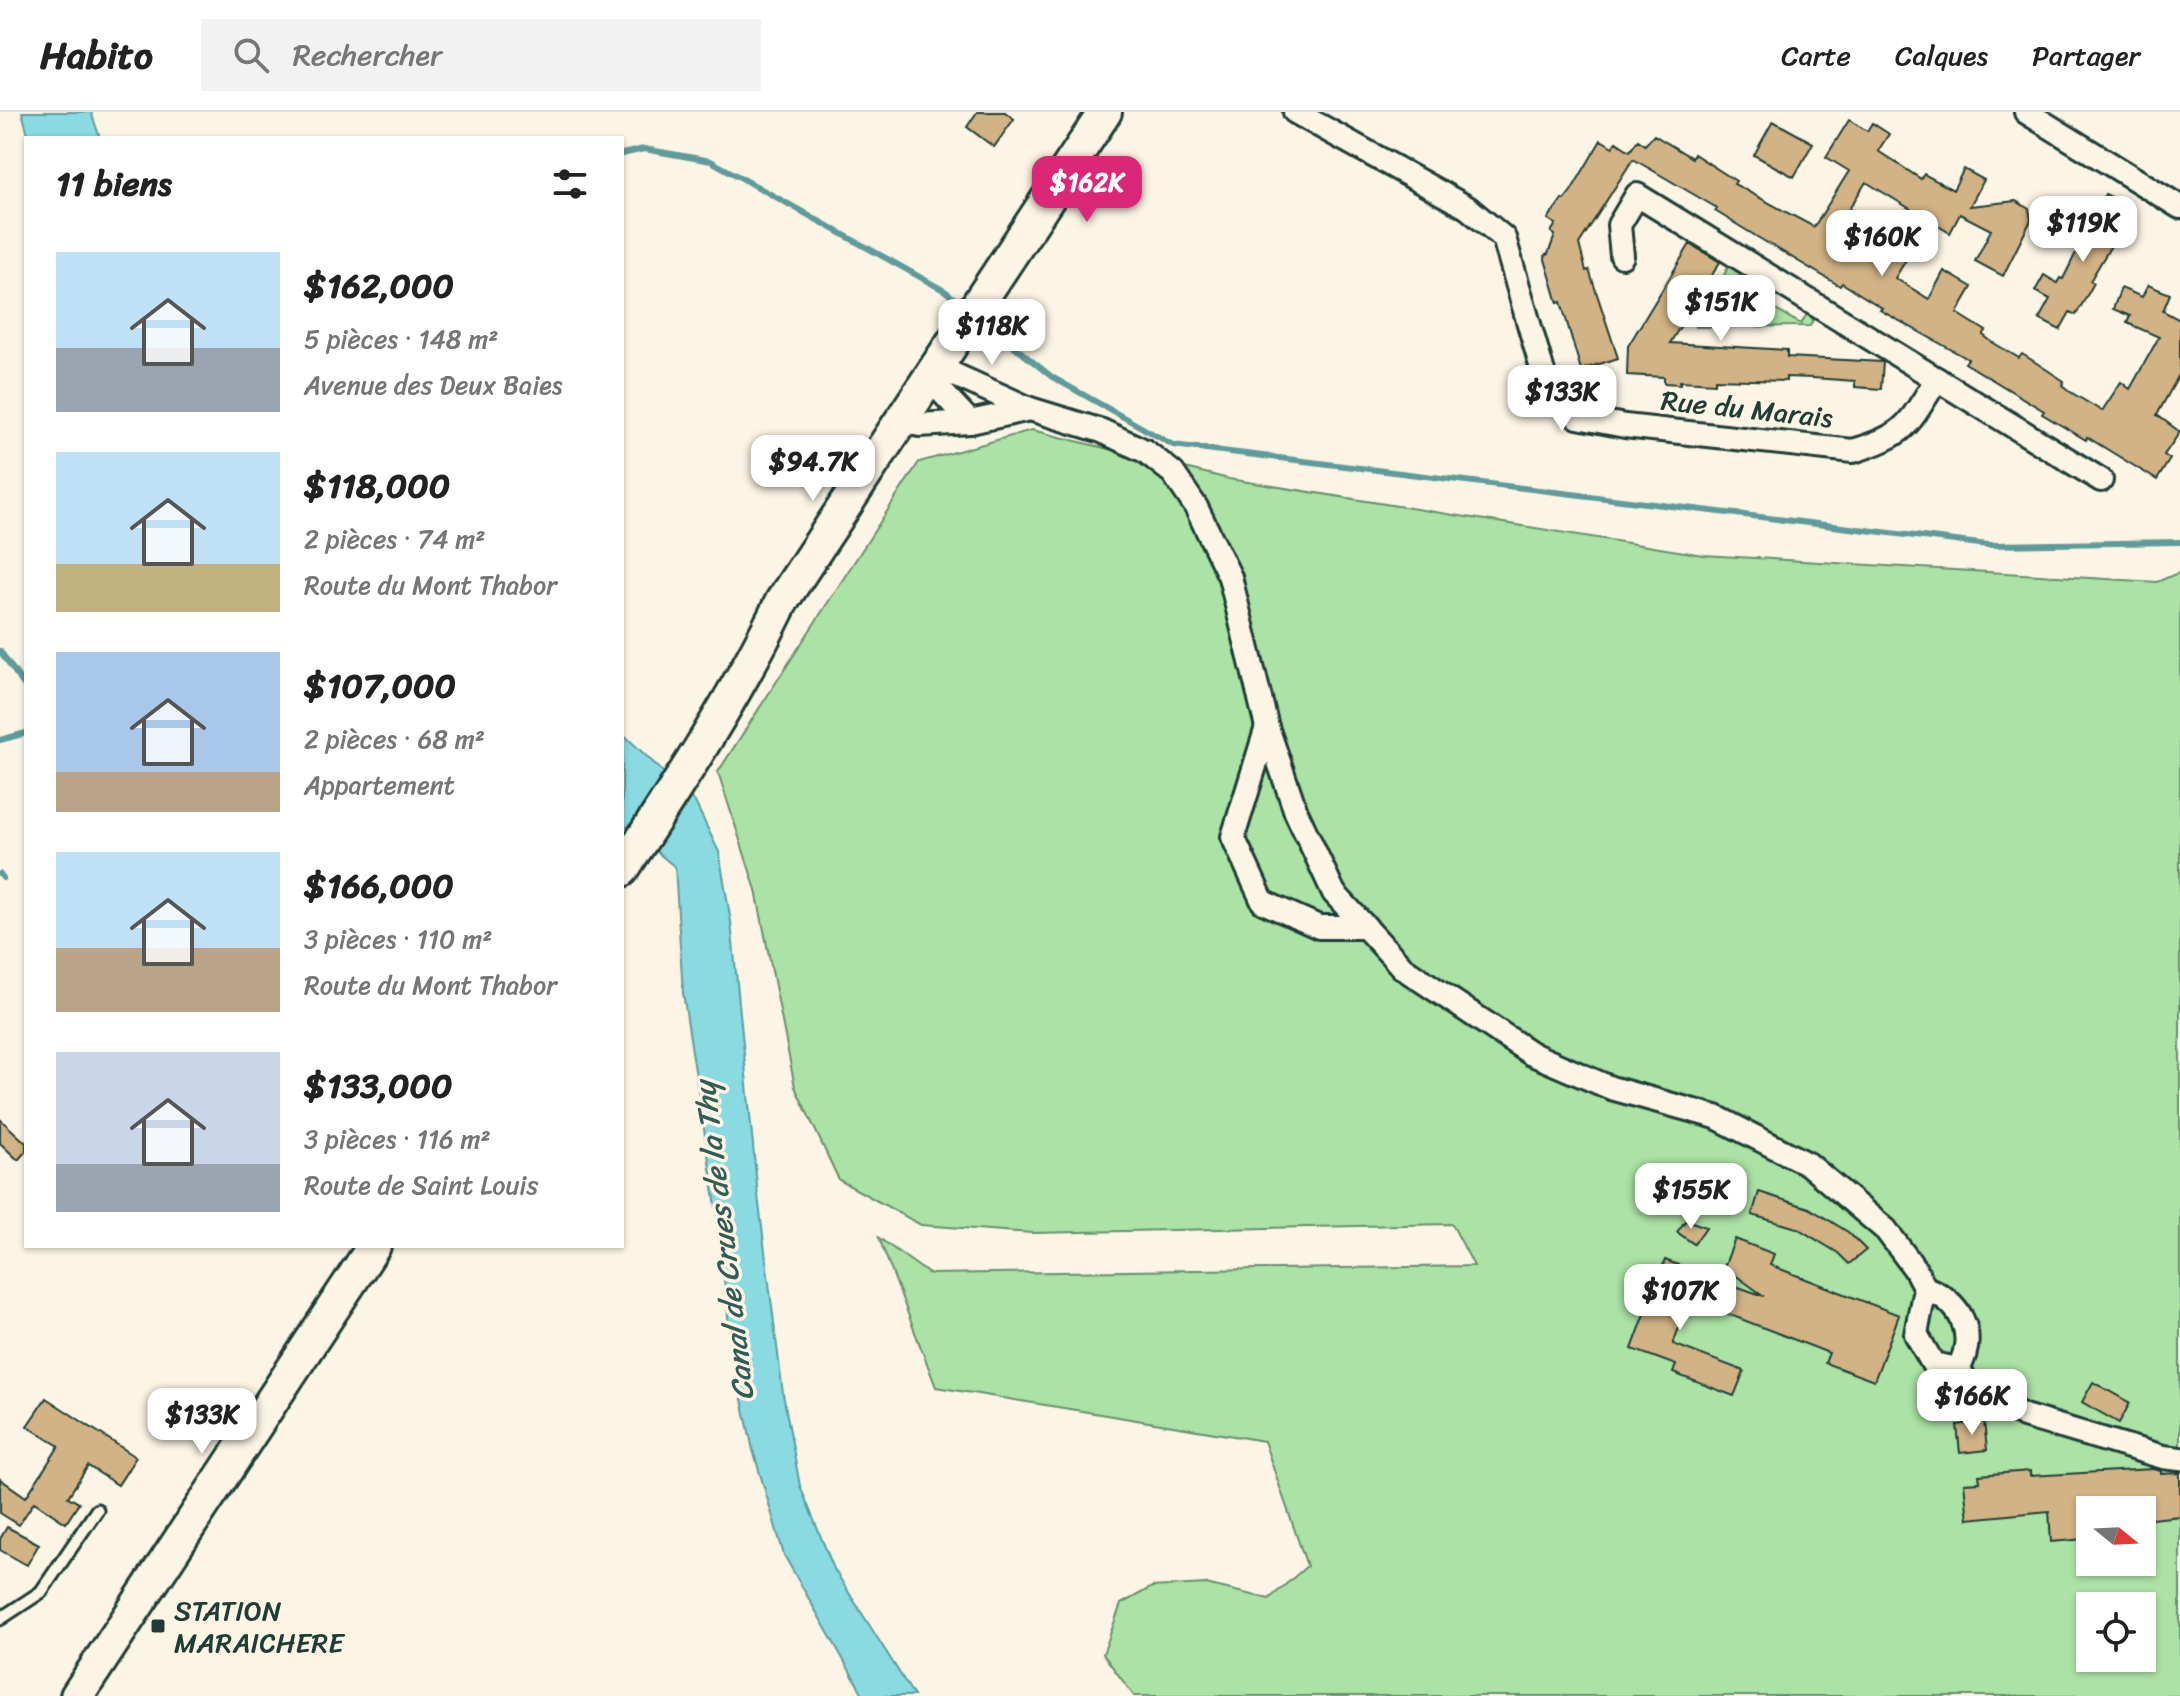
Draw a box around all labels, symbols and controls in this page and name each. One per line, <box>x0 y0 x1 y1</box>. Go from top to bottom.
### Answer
search box <box>201 19 761 91</box>
text: Habito <box>40 22 153 89</box>
text: Rechercher <box>293 28 442 82</box>
text: Carte <box>1781 31 1851 80</box>
text: Calques <box>1895 31 1988 80</box>
text: Partager <box>2032 31 2140 80</box>
icon: search <box>229 33 273 77</box>
text: 11 biens <box>56 154 172 214</box>
pin: $162K <box>1031 156 1143 224</box>
text: $162K <box>1050 159 1124 205</box>
icon: filters <box>548 162 592 206</box>
pin: $119K <box>2027 196 2139 264</box>
text: $119K <box>2047 199 2119 245</box>
pin: $160K <box>1826 210 1938 278</box>
text: $160K <box>1844 213 1920 259</box>
text: $162,000 <box>304 256 454 316</box>
pin: $151K <box>1665 275 1777 343</box>
text: $151K <box>1685 278 1757 324</box>
icon: home <box>120 284 216 380</box>
pin: $118K <box>936 299 1048 367</box>
text: $118K <box>956 302 1028 348</box>
text: 5 pièces · 148 m² <box>304 316 498 362</box>
text: Avenue des Deux Baies <box>304 362 563 408</box>
pin: $133K <box>1506 365 1618 433</box>
text: $133K <box>1525 368 1599 414</box>
street label: Rue du Marais <box>1659 376 1836 442</box>
pin: $94.7K <box>748 435 878 503</box>
text: $94.7K <box>769 438 857 484</box>
text: $118,000 <box>304 456 450 516</box>
icon: home <box>120 484 216 580</box>
text: 2 pièces · 74 m² <box>304 516 486 562</box>
text: Route du Mont Thabor <box>304 562 557 608</box>
text: $107,000 <box>304 656 456 716</box>
icon: home <box>120 684 216 780</box>
text: 2 pièces · 68 m² <box>304 716 485 762</box>
text: Appartement <box>304 762 455 808</box>
text: $166,000 <box>304 856 454 916</box>
icon: home <box>120 884 216 980</box>
text: 3 pièces · 110 m² <box>304 916 492 962</box>
text: Route du Mont Thabor <box>304 962 557 1008</box>
text: $133,000 <box>304 1056 452 1116</box>
water label: Canal de Crues de la Thy <box>677 1075 770 1403</box>
icon: home <box>120 1084 216 1180</box>
text: 3 pièces · 116 m² <box>304 1116 491 1162</box>
text: Route de Saint Louis <box>304 1162 539 1208</box>
pin: $155K <box>1635 1163 1747 1231</box>
text: $155K <box>1653 1166 1729 1212</box>
pin: $107K <box>1624 1264 1736 1332</box>
text: $107K <box>1642 1267 1718 1313</box>
pin: $166K <box>1916 1369 2028 1437</box>
text: $166K <box>1935 1372 2009 1418</box>
pin: $133K <box>146 1388 258 1456</box>
text: $133K <box>165 1391 239 1437</box>
north arrow <box>2076 1496 2156 1576</box>
map controls <box>2076 1496 2156 1672</box>
place label: STATION MARAICHERE <box>174 1586 345 1667</box>
button: locate <box>2076 1592 2156 1672</box>
marker: STATION MARAICHERE <box>149 1617 167 1635</box>

